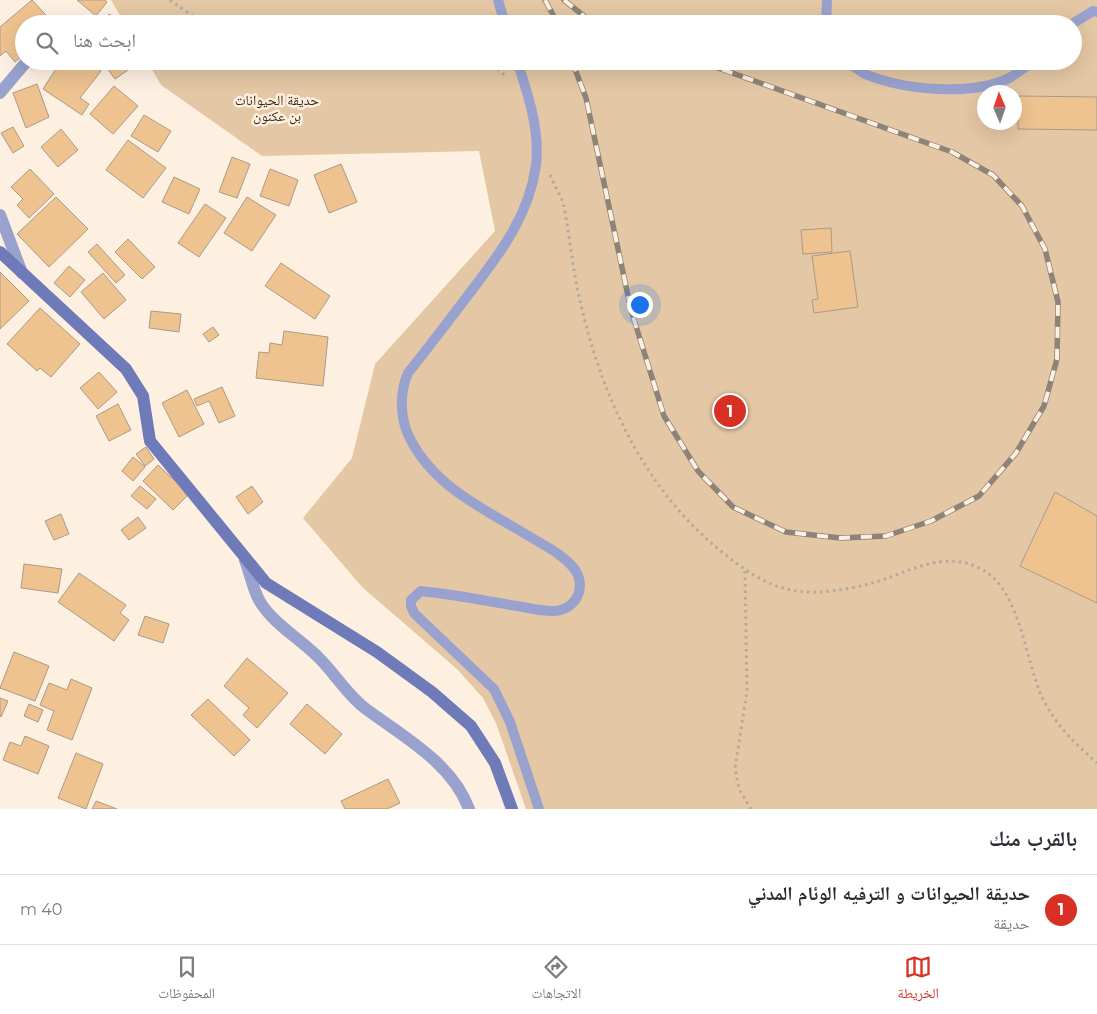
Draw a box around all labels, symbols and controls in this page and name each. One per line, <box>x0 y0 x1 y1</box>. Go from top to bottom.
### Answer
search box <box>15 15 1082 70</box>
icon: search <box>33 29 61 57</box>
text: ابحث هنا <box>73 29 136 52</box>
north arrow <box>977 85 1022 130</box>
park label: حديقة الحيوانات بن عكنون <box>235 91 319 125</box>
your location <box>627 292 653 318</box>
pin: 1 <box>714 392 746 430</box>
text: بالقرب منك <box>989 826 1077 851</box>
text: حديقة الحيوانات و الترفيه الوئام المدني <box>748 882 1030 905</box>
text: 40 m <box>20 900 62 919</box>
text: 1 <box>1058 900 1064 919</box>
text: حديقة <box>993 914 1030 933</box>
tab: المحفوظات <box>158 953 215 1007</box>
tab: الاتجاهات <box>532 953 581 1007</box>
tab: الخريطة <box>898 953 939 1007</box>

